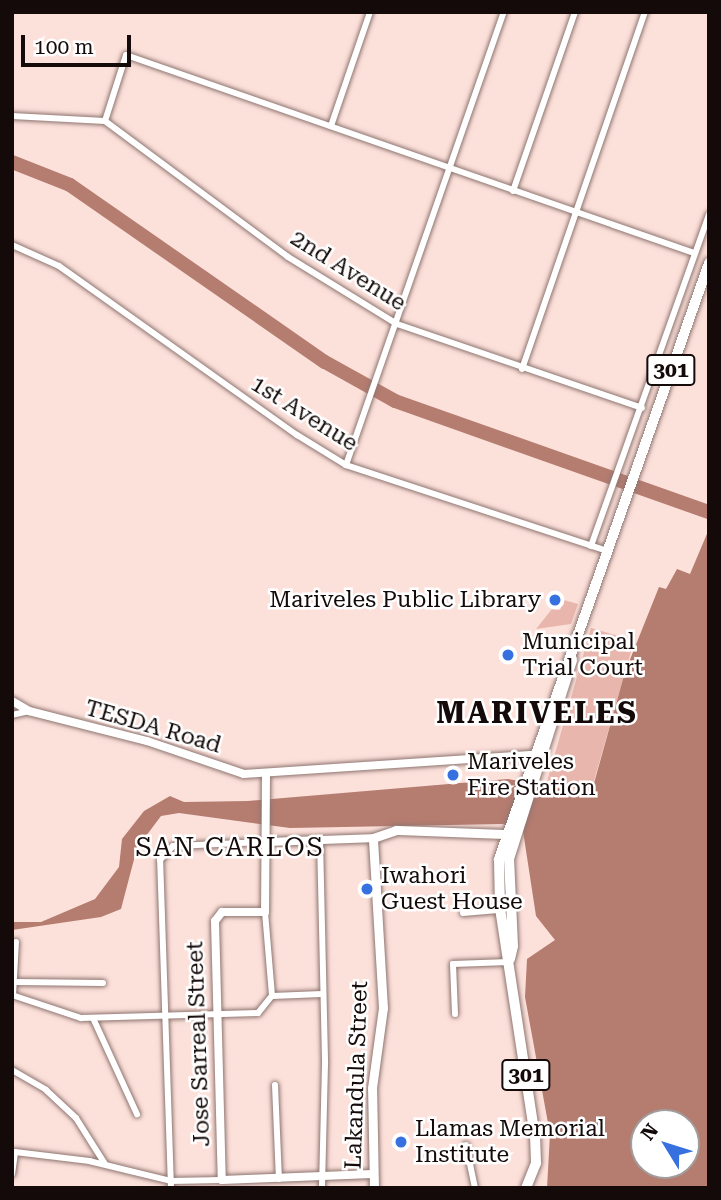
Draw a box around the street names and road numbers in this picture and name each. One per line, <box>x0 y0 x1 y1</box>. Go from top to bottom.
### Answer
street label: 2nd Avenue <box>285 225 411 317</box>
road number: 301 <box>645 352 697 388</box>
street label: 1st Avenue <box>246 370 362 458</box>
street label: TESDA Road <box>82 694 224 760</box>
street label: Jose Sarreal Street <box>182 941 216 1147</box>
street label: Lakandula Street <box>340 980 374 1170</box>
road number: 301 <box>500 1058 552 1092</box>

